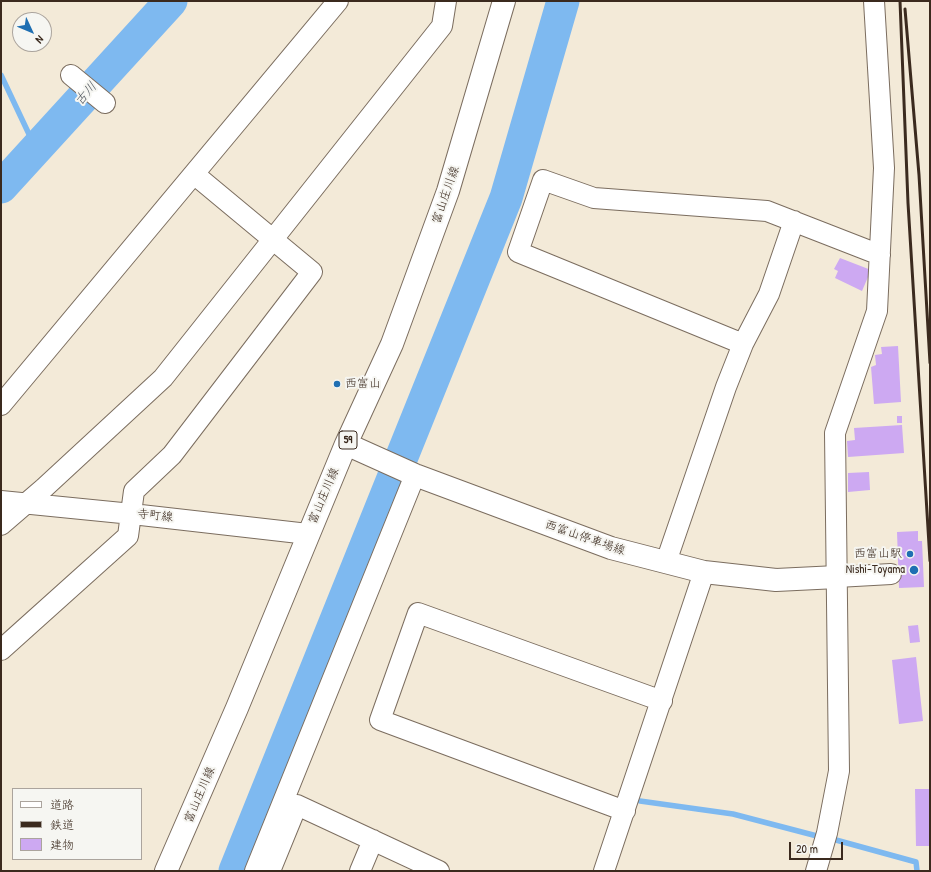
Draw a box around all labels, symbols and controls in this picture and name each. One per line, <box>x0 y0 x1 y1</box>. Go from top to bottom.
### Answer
north arrow <box>12 12 52 52</box>
text: N <box>33 33 47 47</box>
water label: 古川 <box>72 79 100 109</box>
street label: 富山庄川線 <box>429 164 463 226</box>
place label: 西富山 <box>345 377 381 391</box>
marker: 西富山 <box>332 379 342 389</box>
road number: 59 <box>339 431 357 449</box>
street label: 富山庄川線 <box>306 466 342 526</box>
street label: 寺町線 <box>136 507 174 525</box>
street label: 西富山停車場線 <box>543 518 627 558</box>
place label: 西富山駅 <box>854 547 902 561</box>
marker: 西富山駅 <box>905 549 915 559</box>
place label: Nishi-Toyama <box>846 563 905 577</box>
marker: Nishi-Toyama <box>908 564 920 576</box>
street label: 富山庄川線 <box>182 765 218 825</box>
legend <box>12 788 142 860</box>
text: 道路 <box>50 796 74 813</box>
text: 鉄道 <box>50 816 74 833</box>
scale bar <box>791 834 845 860</box>
text: 建物 <box>50 836 74 853</box>
text: 20 m <box>796 840 818 857</box>

